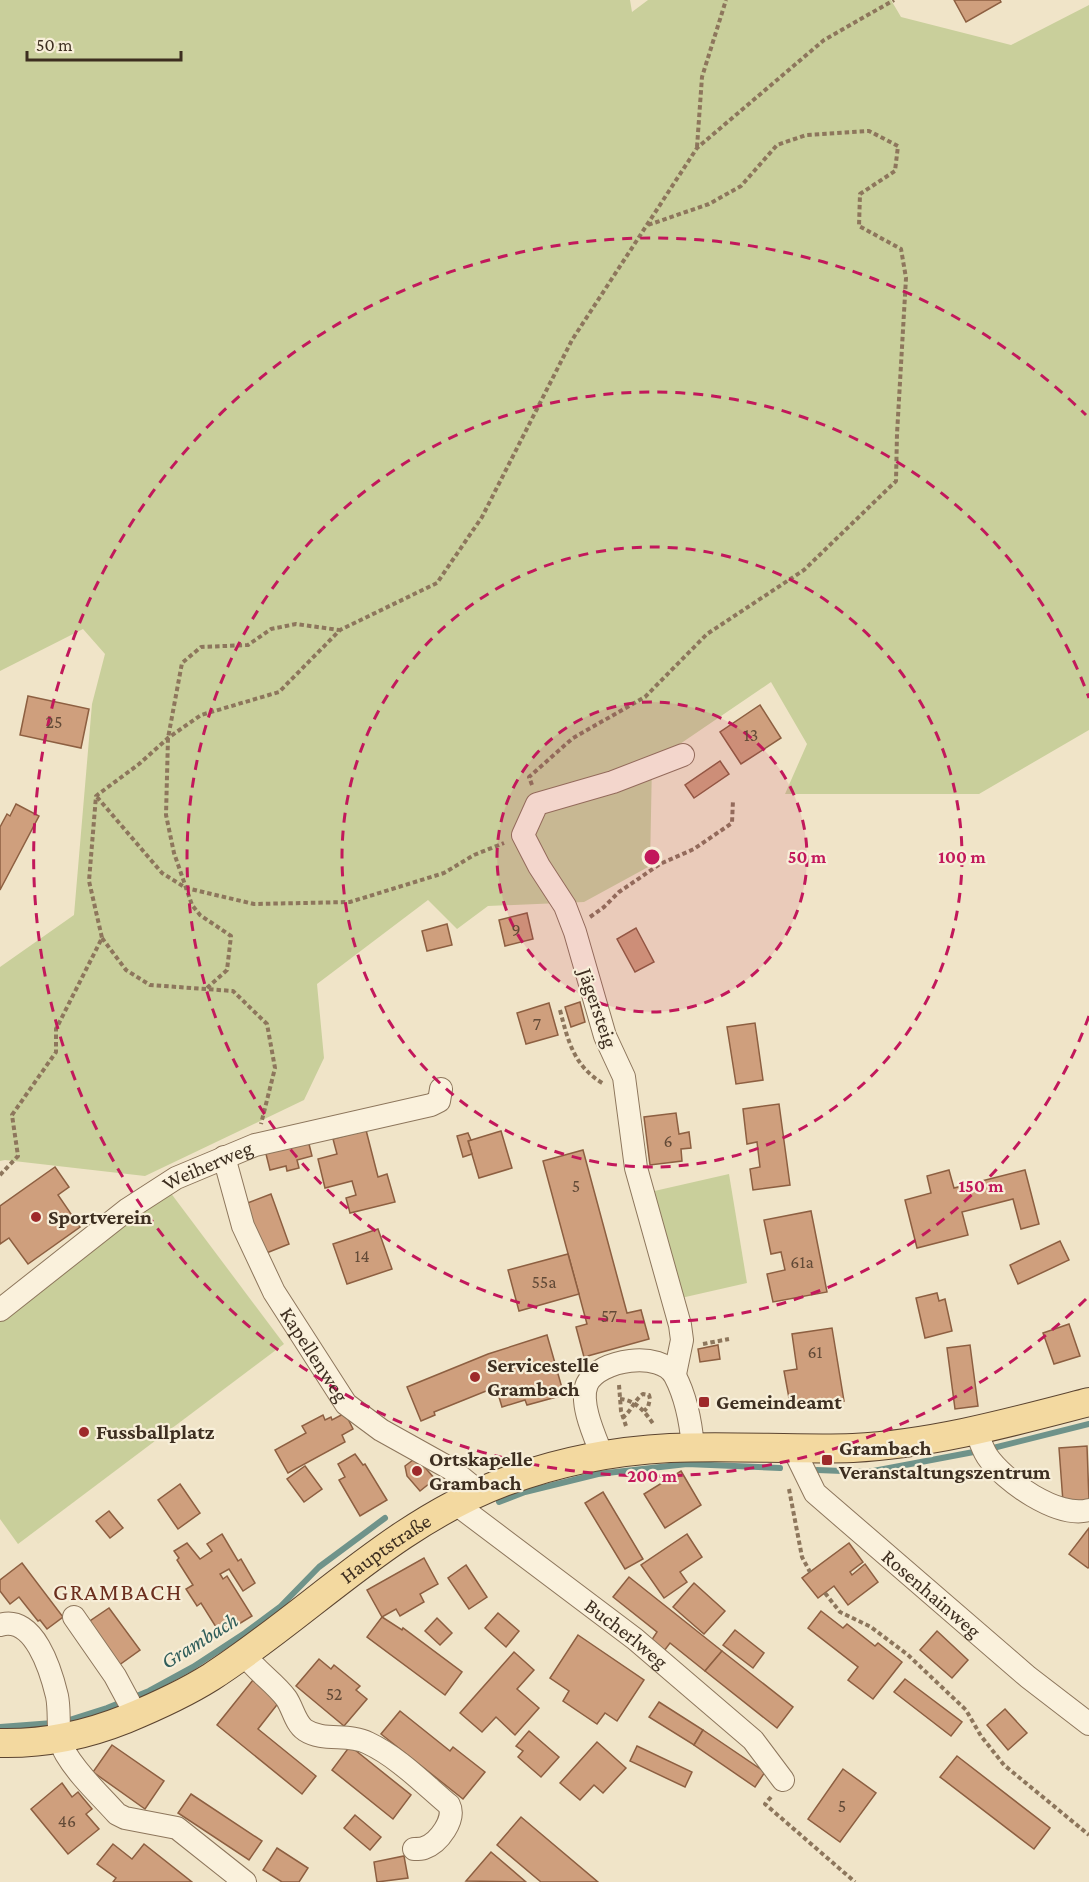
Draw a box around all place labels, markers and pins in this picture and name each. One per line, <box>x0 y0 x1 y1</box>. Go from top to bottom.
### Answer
centre of rings <box>642 847 662 867</box>
place label: Sportverein <box>48 1205 152 1229</box>
marker: Sportverein <box>29 1210 43 1224</box>
place label: Servicestelle Grambach <box>487 1353 599 1401</box>
marker: Servicestelle Grambach <box>468 1370 482 1384</box>
place label: Gemeindeamt <box>716 1390 842 1414</box>
marker: Gemeindeamt <box>697 1395 711 1409</box>
place label: Fussballplatz <box>96 1420 215 1444</box>
marker: Fussballplatz <box>77 1425 91 1439</box>
place label: Grambach Veranstaltungszentrum <box>838 1436 1051 1484</box>
place label: Ortskapelle Grambach <box>429 1447 533 1495</box>
marker: Grambach Veranstaltungszentrum <box>820 1453 834 1467</box>
marker: Ortskapelle Grambach <box>410 1464 424 1478</box>

